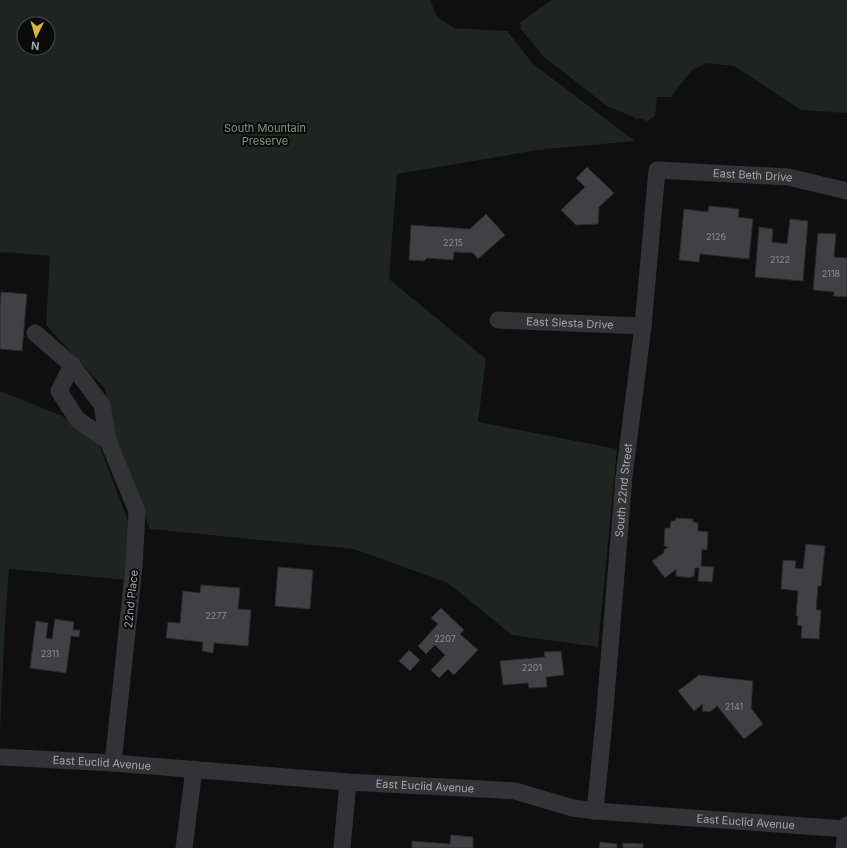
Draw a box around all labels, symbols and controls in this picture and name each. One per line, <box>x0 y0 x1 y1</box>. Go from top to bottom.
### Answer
north arrow <box>16 16 56 56</box>
text: N <box>30 39 40 53</box>
park label: South Mountain Preserve <box>224 121 306 148</box>
street label: East Beth Drive <box>713 166 794 185</box>
house number: 2126 <box>706 231 727 242</box>
house number: 2215 <box>443 237 463 248</box>
house number: 2122 <box>770 254 790 265</box>
house number: 2118 <box>822 268 841 279</box>
street label: East Siesta Drive <box>526 314 614 332</box>
street label: South 22nd Street <box>612 442 635 538</box>
street label: 22nd Place <box>121 569 141 629</box>
house number: 2277 <box>205 610 227 621</box>
house number: 2207 <box>434 633 456 644</box>
house number: 2311 <box>41 648 59 659</box>
house number: 2201 <box>522 662 542 673</box>
house number: 2141 <box>725 701 743 712</box>
street label: East Euclid Avenue <box>52 753 152 773</box>
street label: East Euclid Avenue <box>375 776 475 796</box>
street label: East Euclid Avenue <box>696 811 795 832</box>

